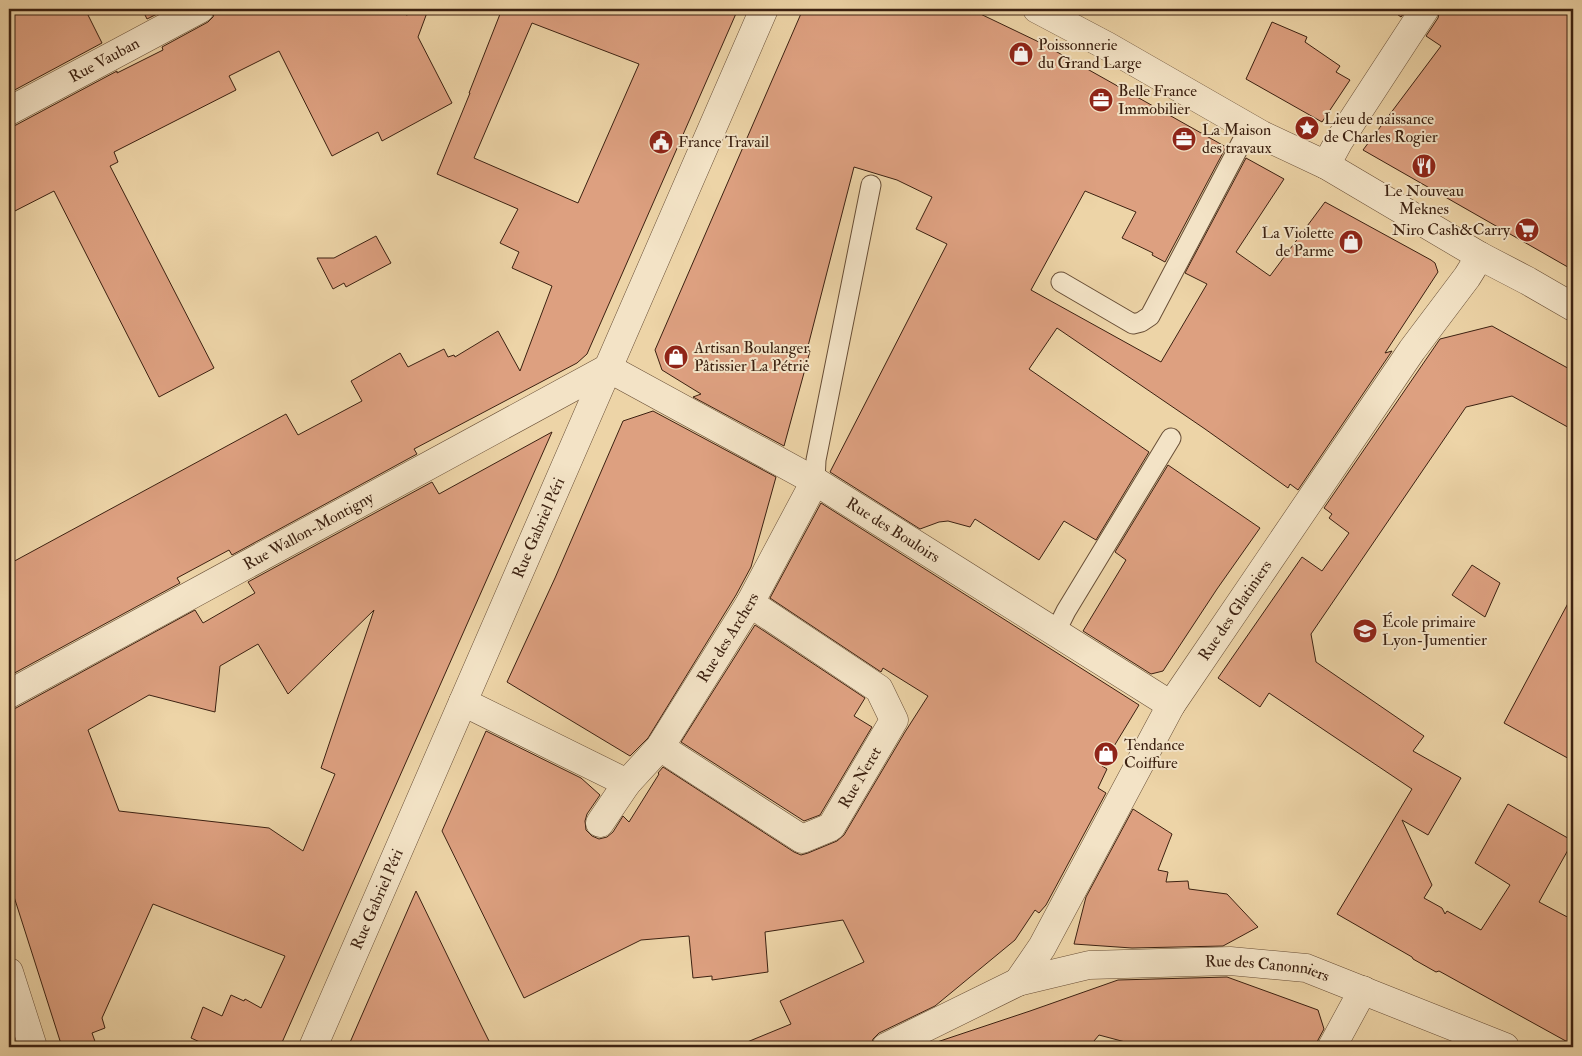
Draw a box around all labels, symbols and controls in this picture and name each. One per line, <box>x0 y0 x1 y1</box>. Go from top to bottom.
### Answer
street label: Rue Vauban <box>66 33 143 87</box>
place label: Poissonnerie du Grand Large <box>1038 35 1142 73</box>
shop icon: Poissonnerie du Grand Large <box>1008 41 1034 67</box>
place label: Belle France Immobilier <box>1118 81 1197 119</box>
office icon: Belle France Immobilier <box>1088 87 1114 113</box>
place label: Lieu de naissance de Charles Rogier <box>1324 109 1438 147</box>
place icon: Lieu de naissance de Charles Rogier <box>1294 115 1320 141</box>
place label: La Maison des travaux <box>1202 120 1272 158</box>
office icon: La Maison des travaux <box>1171 126 1197 152</box>
public building icon: France Travail <box>648 129 674 155</box>
place label: France Travail <box>678 132 769 152</box>
restaurant icon: Le Nouveau Meknes <box>1411 153 1437 179</box>
place label: Le Nouveau Meknes <box>1384 181 1464 219</box>
supermarket icon: Niro Cash&Carry <box>1514 217 1540 243</box>
place label: Niro Cash&Carry <box>1392 220 1511 240</box>
place label: La Violette de Parme <box>1262 223 1334 261</box>
shop icon: La Violette de Parme <box>1338 229 1364 255</box>
place label: Artisan Boulanger Pâtissier La Pétriė <box>693 338 810 376</box>
shop icon: Artisan Boulanger Pâtissier La Pétriė <box>663 344 689 370</box>
street label: Rue Gabriel Péri <box>508 475 569 581</box>
street label: Rue Wallon-Montigny <box>240 487 378 575</box>
street label: Rue des Bouloirs <box>842 493 944 567</box>
street label: Rue des Glatiniers <box>1194 556 1276 665</box>
street label: Rue des Archers <box>693 589 764 686</box>
place label: École primaire Lyon-Jumentier <box>1382 611 1487 651</box>
school or university icon: École primaire Lyon-Jumentier <box>1352 618 1378 644</box>
place label: Tendance Coiffure <box>1124 735 1185 773</box>
shop icon: Tendance Coiffure <box>1093 741 1119 767</box>
street label: Rue Neret <box>834 743 886 812</box>
street label: Rue Gabriel Péri <box>347 846 408 953</box>
street label: Rue des Canonniers <box>1204 951 1332 986</box>

